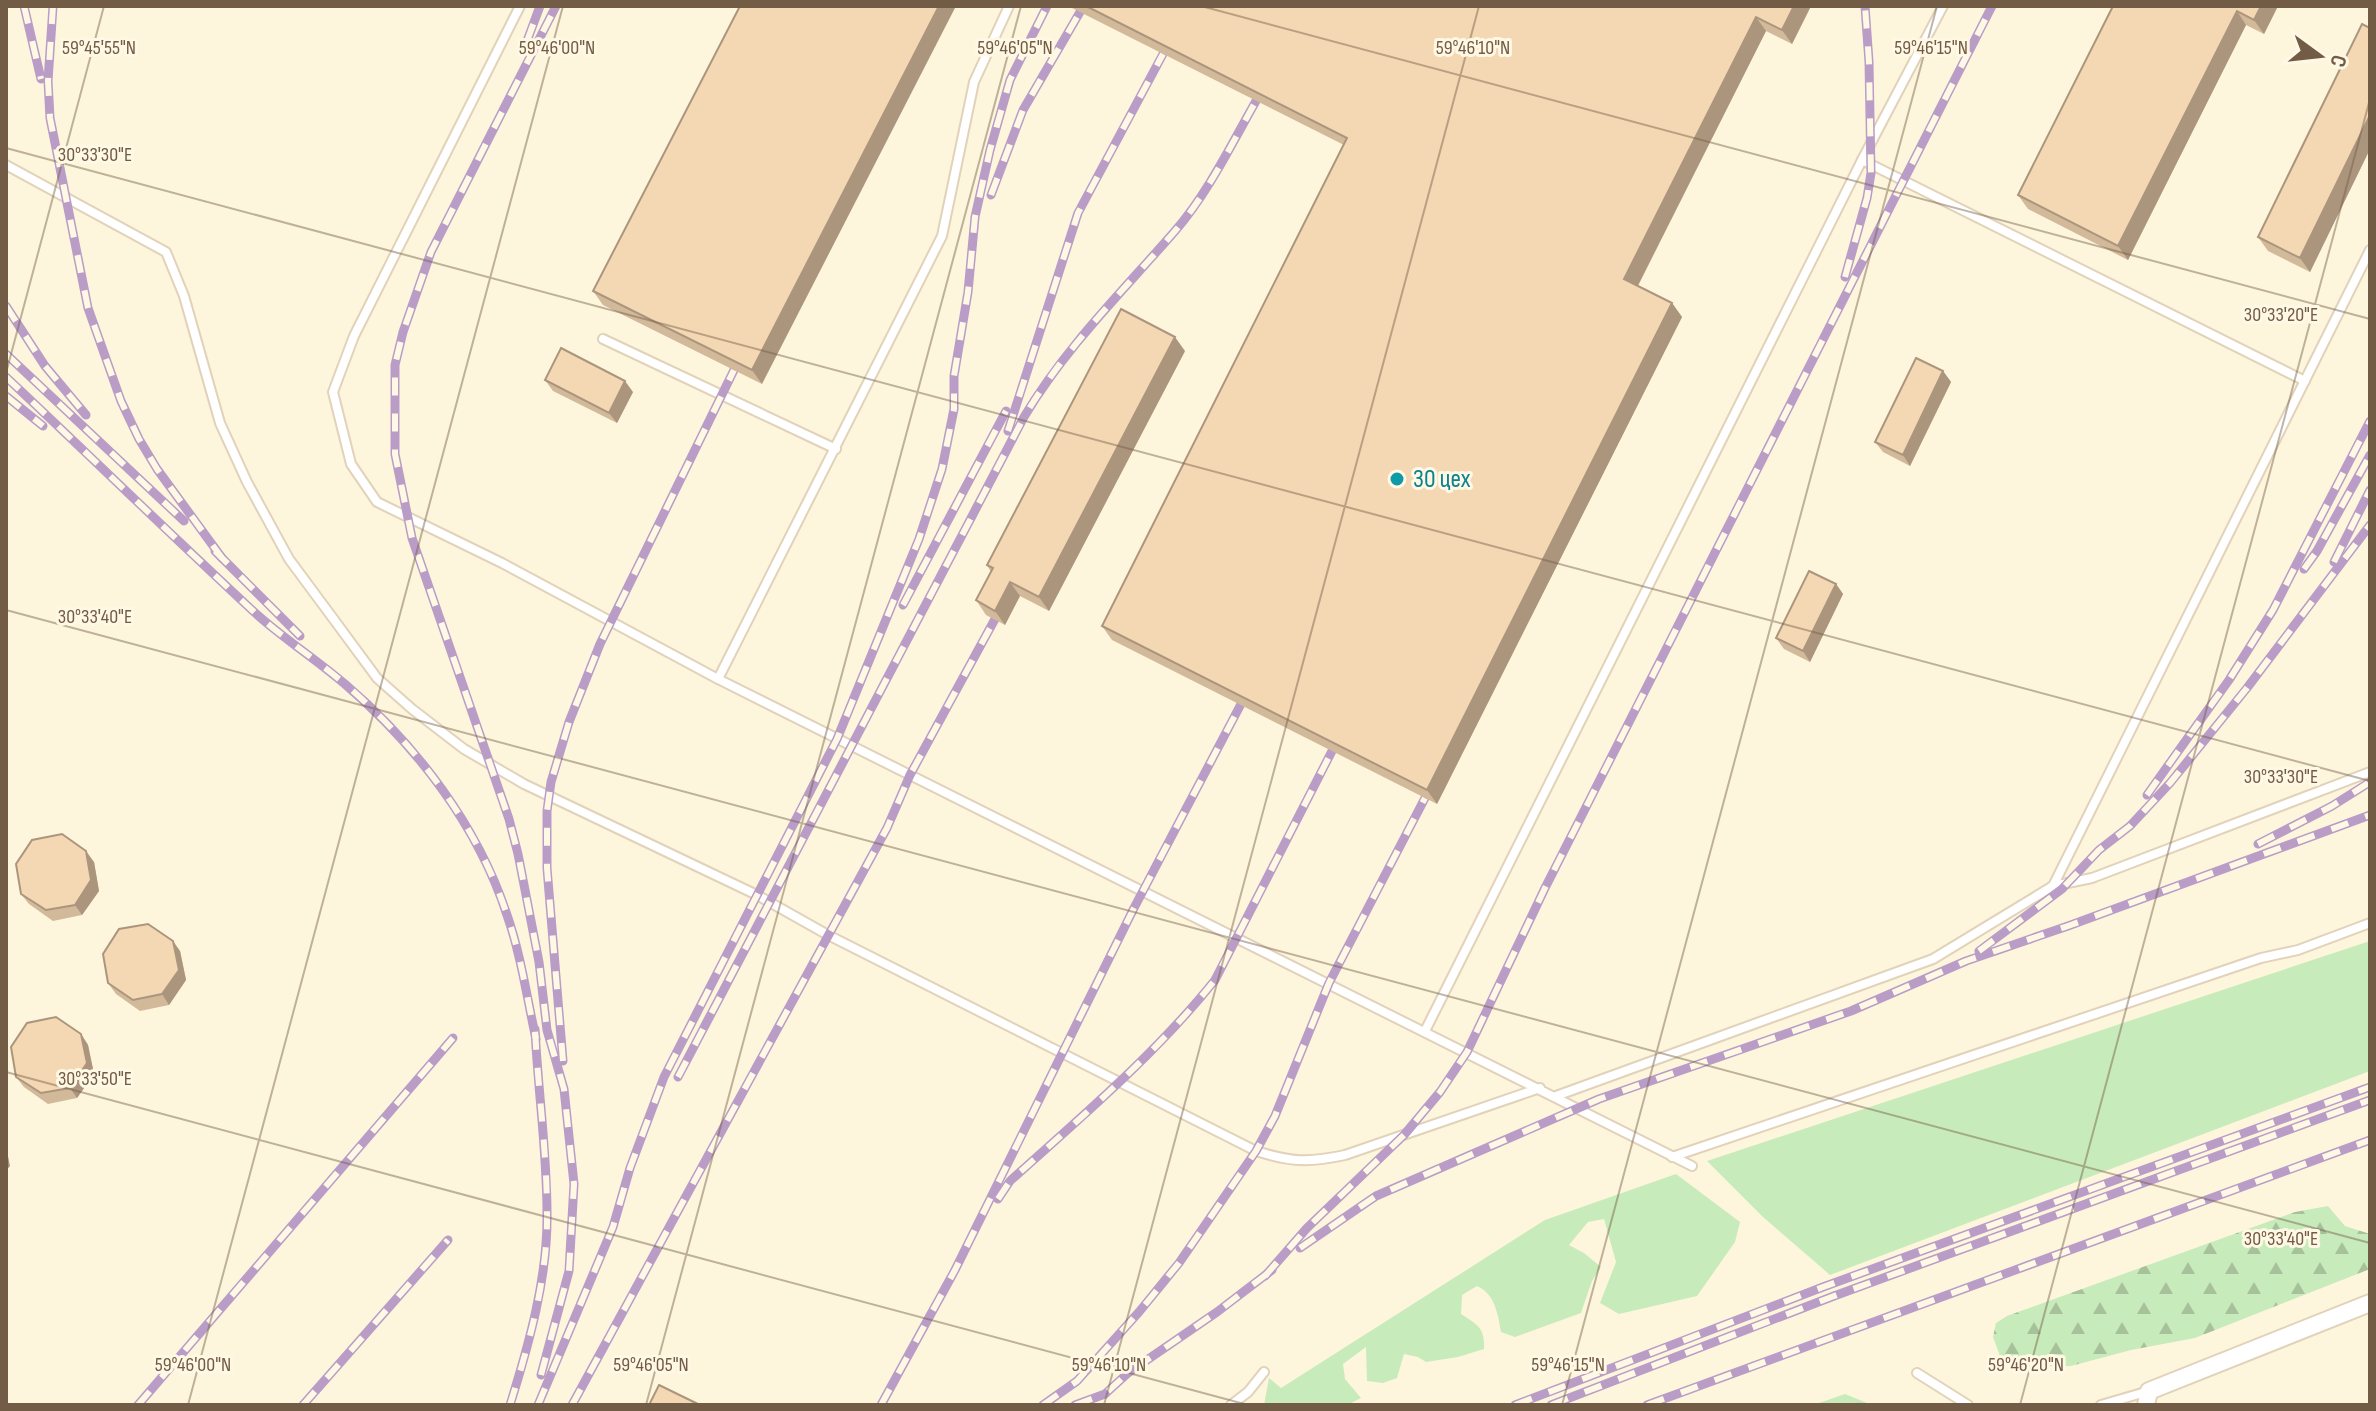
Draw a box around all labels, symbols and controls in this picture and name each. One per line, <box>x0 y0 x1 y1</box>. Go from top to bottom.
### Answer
north arrow <box>2280 16 2360 96</box>
text: 59°45'55"N <box>62 36 136 60</box>
text: 59°46'00"N <box>519 36 595 60</box>
text: 59°46'05"N <box>977 36 1053 60</box>
text: 59°46'10"N <box>1436 36 1510 60</box>
text: 59°46'15"N <box>1894 36 1968 60</box>
text: С <box>2323 52 2352 70</box>
text: 30°33'30"E <box>58 143 132 167</box>
text: 30°33'20"E <box>2244 303 2318 327</box>
place label: 30 цех <box>1413 464 1471 495</box>
marker: 30 цех <box>1388 470 1406 488</box>
text: 30°33'40"E <box>58 605 132 629</box>
text: 30°33'30"E <box>2244 765 2318 789</box>
text: 30°33'50"E <box>58 1067 132 1091</box>
text: 30°33'40"E <box>2244 1227 2318 1251</box>
text: 59°46'00"N <box>155 1353 231 1377</box>
text: 59°46'05"N <box>613 1353 689 1377</box>
text: 59°46'10"N <box>1072 1353 1146 1377</box>
text: 59°46'15"N <box>1531 1353 1605 1377</box>
text: 59°46'20"N <box>1988 1353 2064 1377</box>

